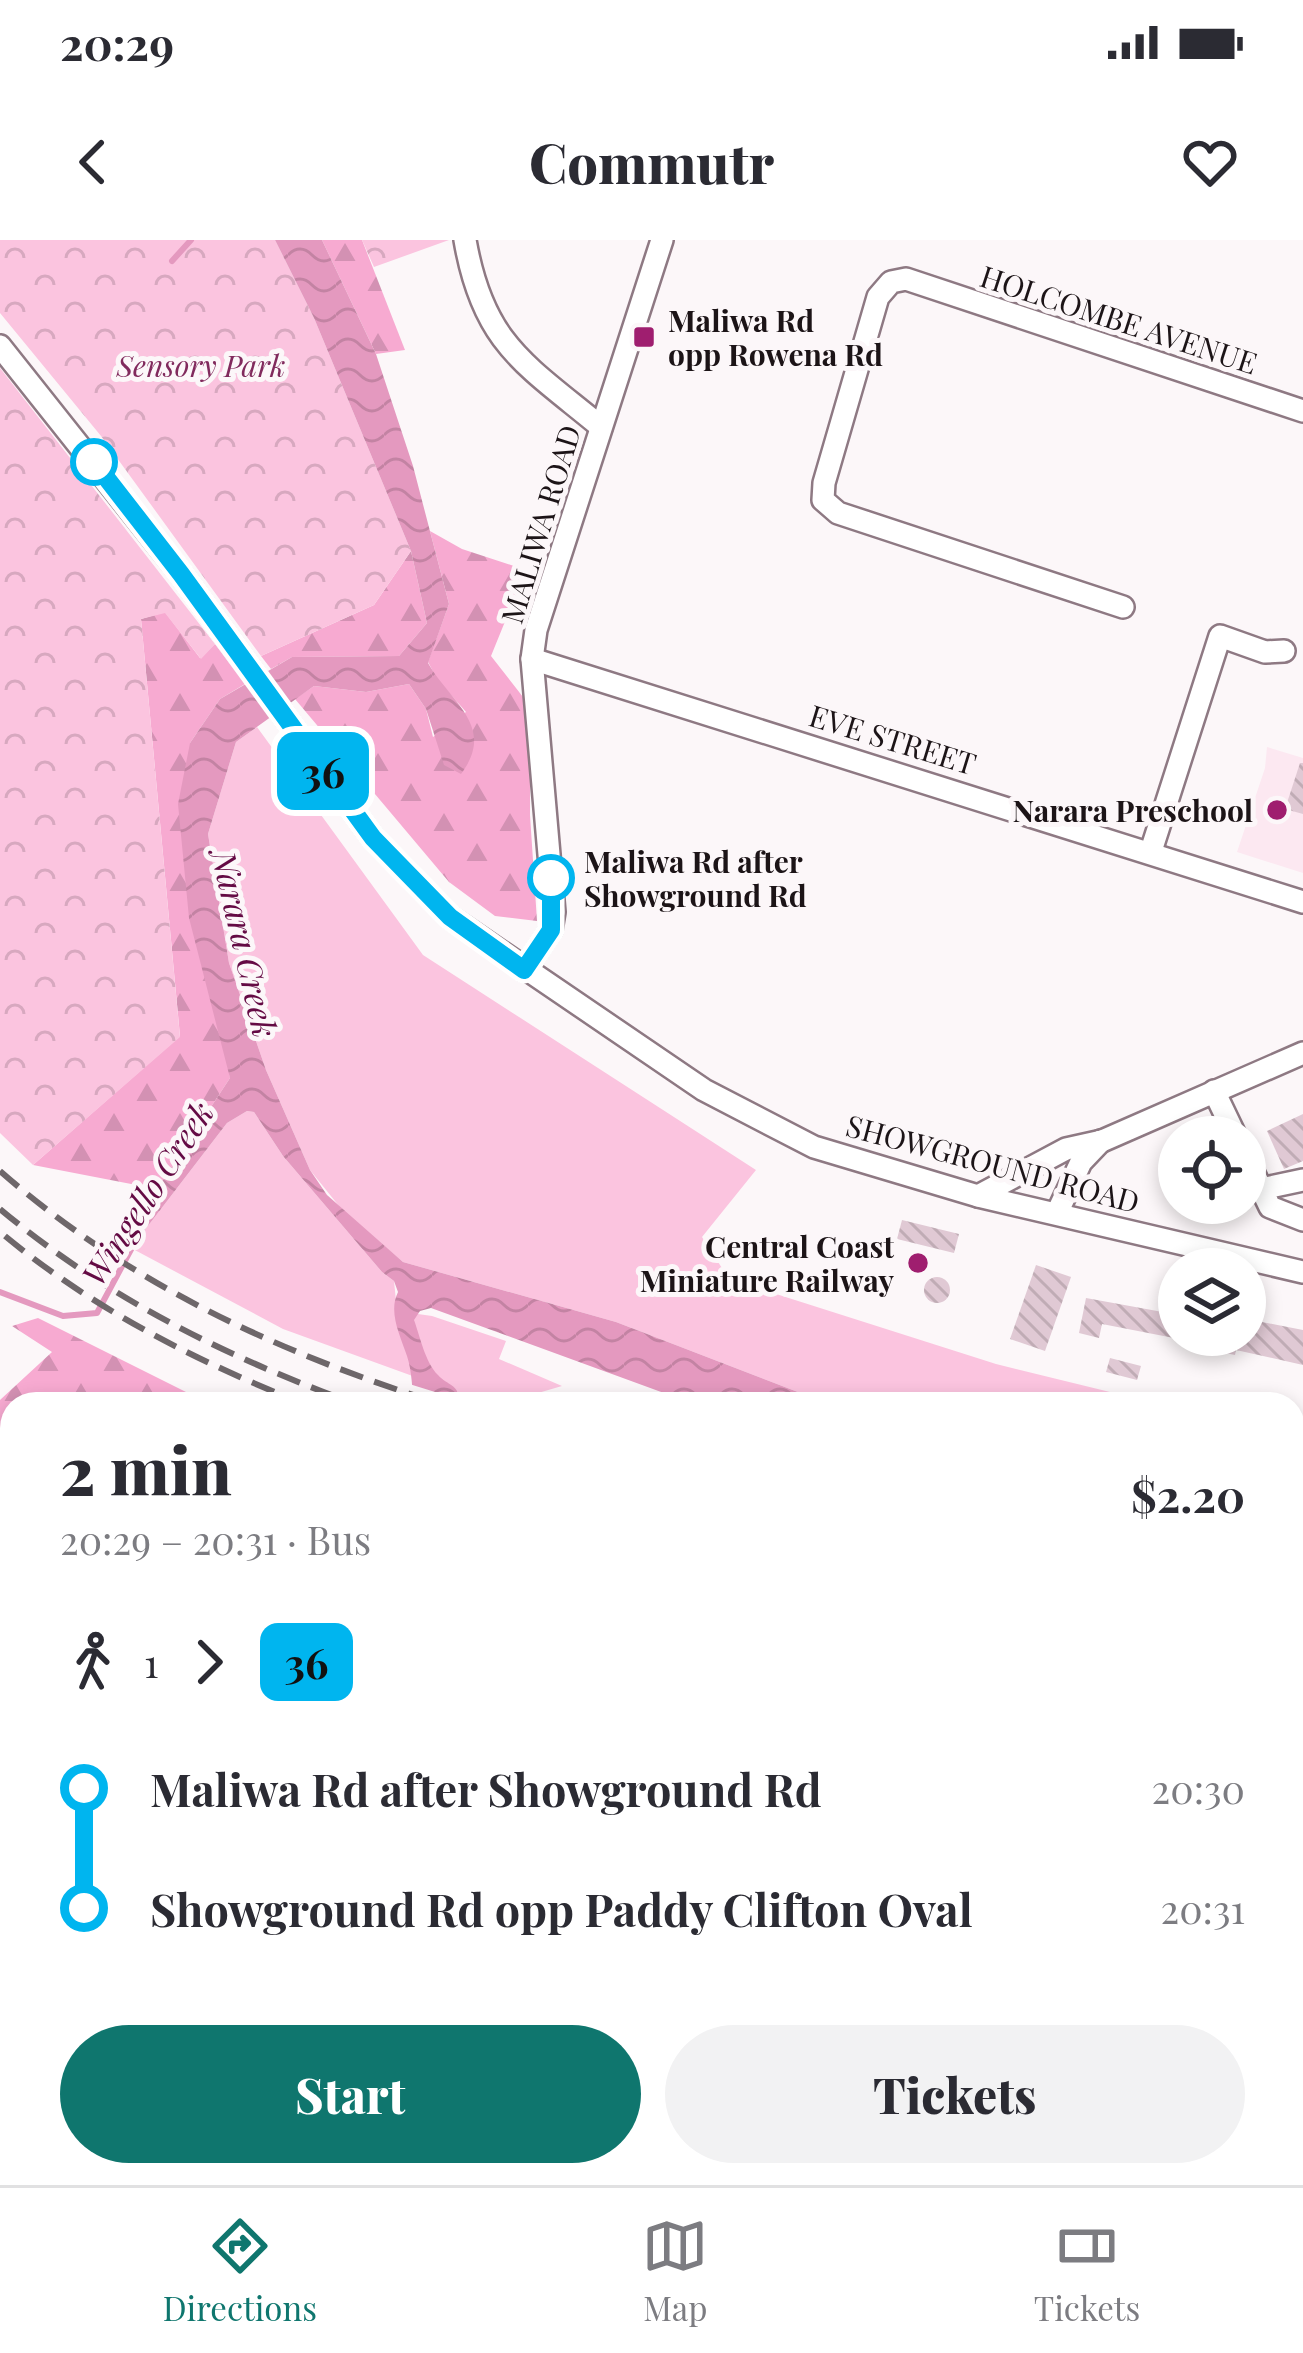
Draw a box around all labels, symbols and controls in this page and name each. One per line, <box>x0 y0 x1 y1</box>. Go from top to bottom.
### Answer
text: 20:29 <box>60 12 174 72</box>
text: Commutr <box>529 126 774 198</box>
icon: back <box>60 129 126 195</box>
icon: heart <box>1177 129 1243 195</box>
street label: HOLCOMBE AVENUE <box>976 255 1262 383</box>
place label: Maliwa Rd opp Rowena Rd <box>668 300 883 374</box>
marker: Maliwa Rd opp Rowena Rd <box>631 324 657 350</box>
park label: Sensory Park <box>115 345 286 385</box>
street label: MALIWA ROAD <box>491 420 589 628</box>
unlabelled marker <box>72 440 116 484</box>
street label: EVE STREET <box>805 695 981 783</box>
line badge: 36 <box>269 732 377 810</box>
text: 36 <box>301 743 345 799</box>
place label: Narara Preschool <box>1013 790 1253 830</box>
marker: Narara Preschool <box>1264 797 1290 823</box>
place label: Maliwa Rd after Showground Rd <box>584 841 807 915</box>
water label: Narara Creek <box>202 842 289 1041</box>
marker: Maliwa Rd after Showground Rd <box>529 856 573 900</box>
water label: Wingello Creek <box>70 1092 222 1294</box>
street label: SHOWGROUND ROAD <box>842 1105 1144 1221</box>
map controls <box>1158 1116 1266 1356</box>
button: locate <box>1158 1116 1266 1224</box>
place label: Central Coast Miniature Railway <box>640 1226 894 1300</box>
button: layers <box>1158 1248 1266 1356</box>
marker: Central Coast Miniature Railway <box>905 1250 931 1276</box>
text: 2 min <box>60 1424 232 1512</box>
text: $2.20 <box>1131 1464 1245 1524</box>
text: 20:29 – 20:31 · Bus <box>60 1513 371 1565</box>
icon: walk <box>60 1629 126 1695</box>
icon: forward <box>176 1629 242 1695</box>
text: 36 <box>284 1634 329 1690</box>
text: 1 <box>144 1636 158 1688</box>
text: Maliwa Rd after Showground Rd <box>150 1758 822 1818</box>
text: 20:30 <box>1152 1762 1245 1814</box>
text: Showground Rd opp Paddy Clifton Oval <box>150 1878 973 1938</box>
text: 20:31 <box>1161 1882 1245 1934</box>
button: Start <box>60 2025 641 2163</box>
button: Tickets <box>665 2025 1245 2163</box>
tab: Directions <box>163 2213 317 2329</box>
tab: Map <box>642 2213 708 2329</box>
tab: Tickets <box>1034 2213 1140 2329</box>

